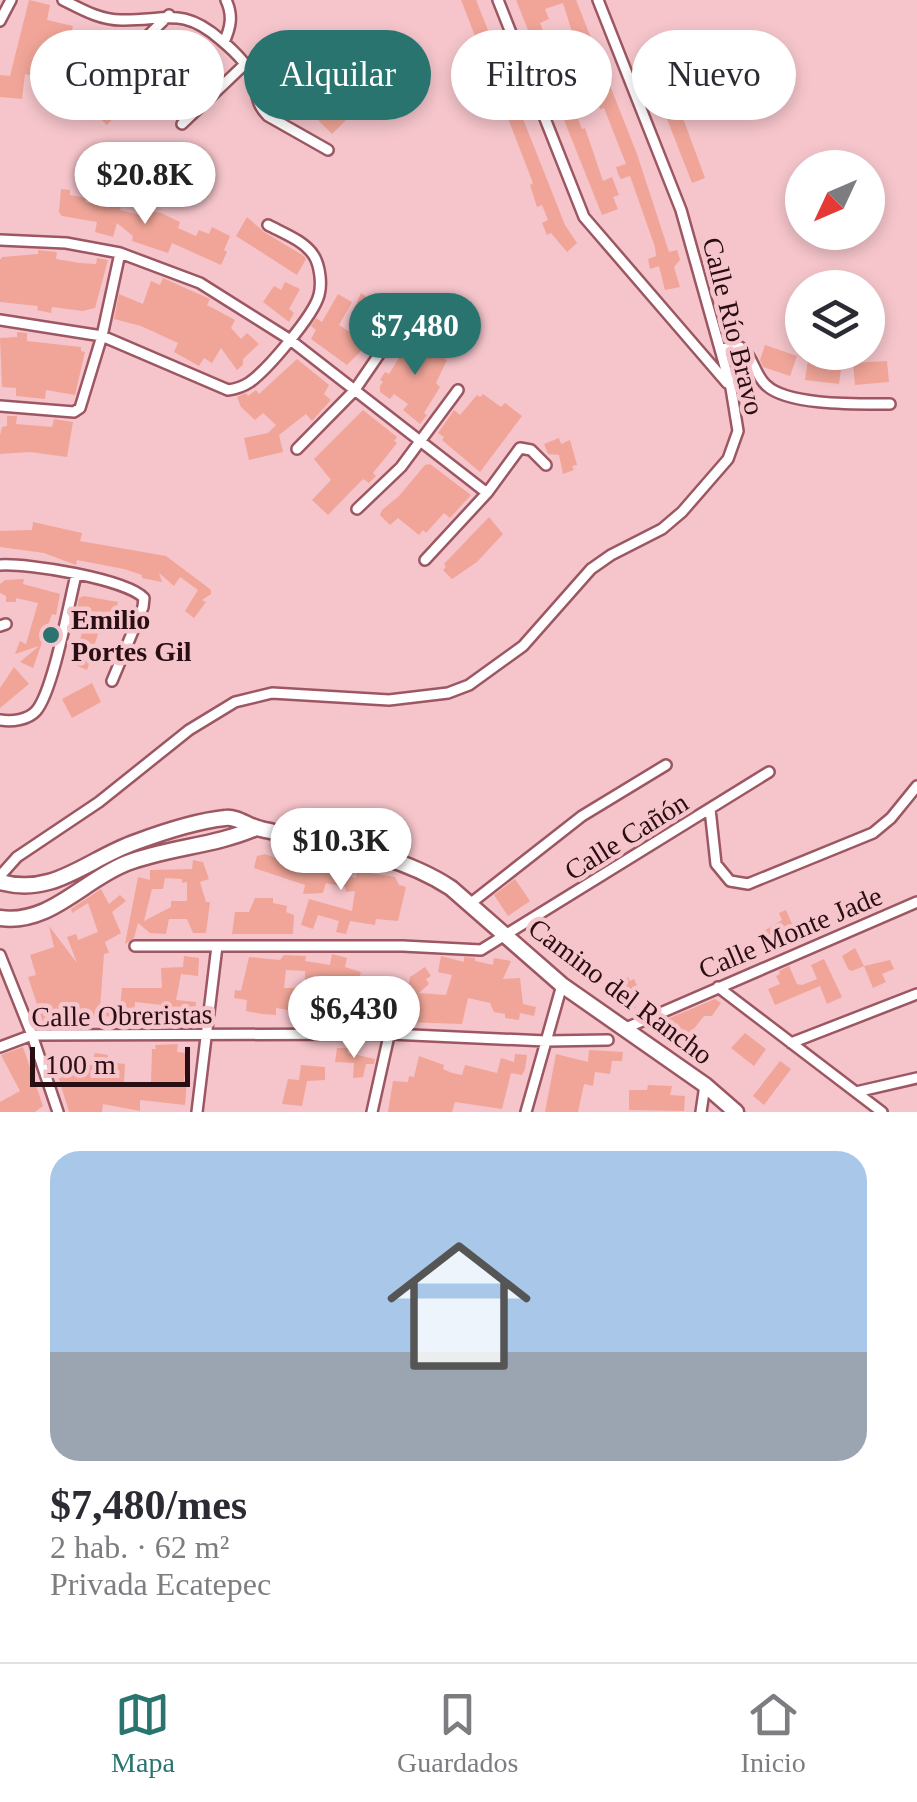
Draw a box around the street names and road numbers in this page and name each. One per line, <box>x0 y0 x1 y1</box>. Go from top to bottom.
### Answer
street label: Calle Río Bravo <box>696 234 771 418</box>
street label: Calle Cañón <box>559 786 694 886</box>
street label: Calle Monte Jade <box>694 880 886 985</box>
street label: Camino del Rancho <box>523 912 719 1071</box>
street label: Calle Obreristas <box>31 998 213 1033</box>

